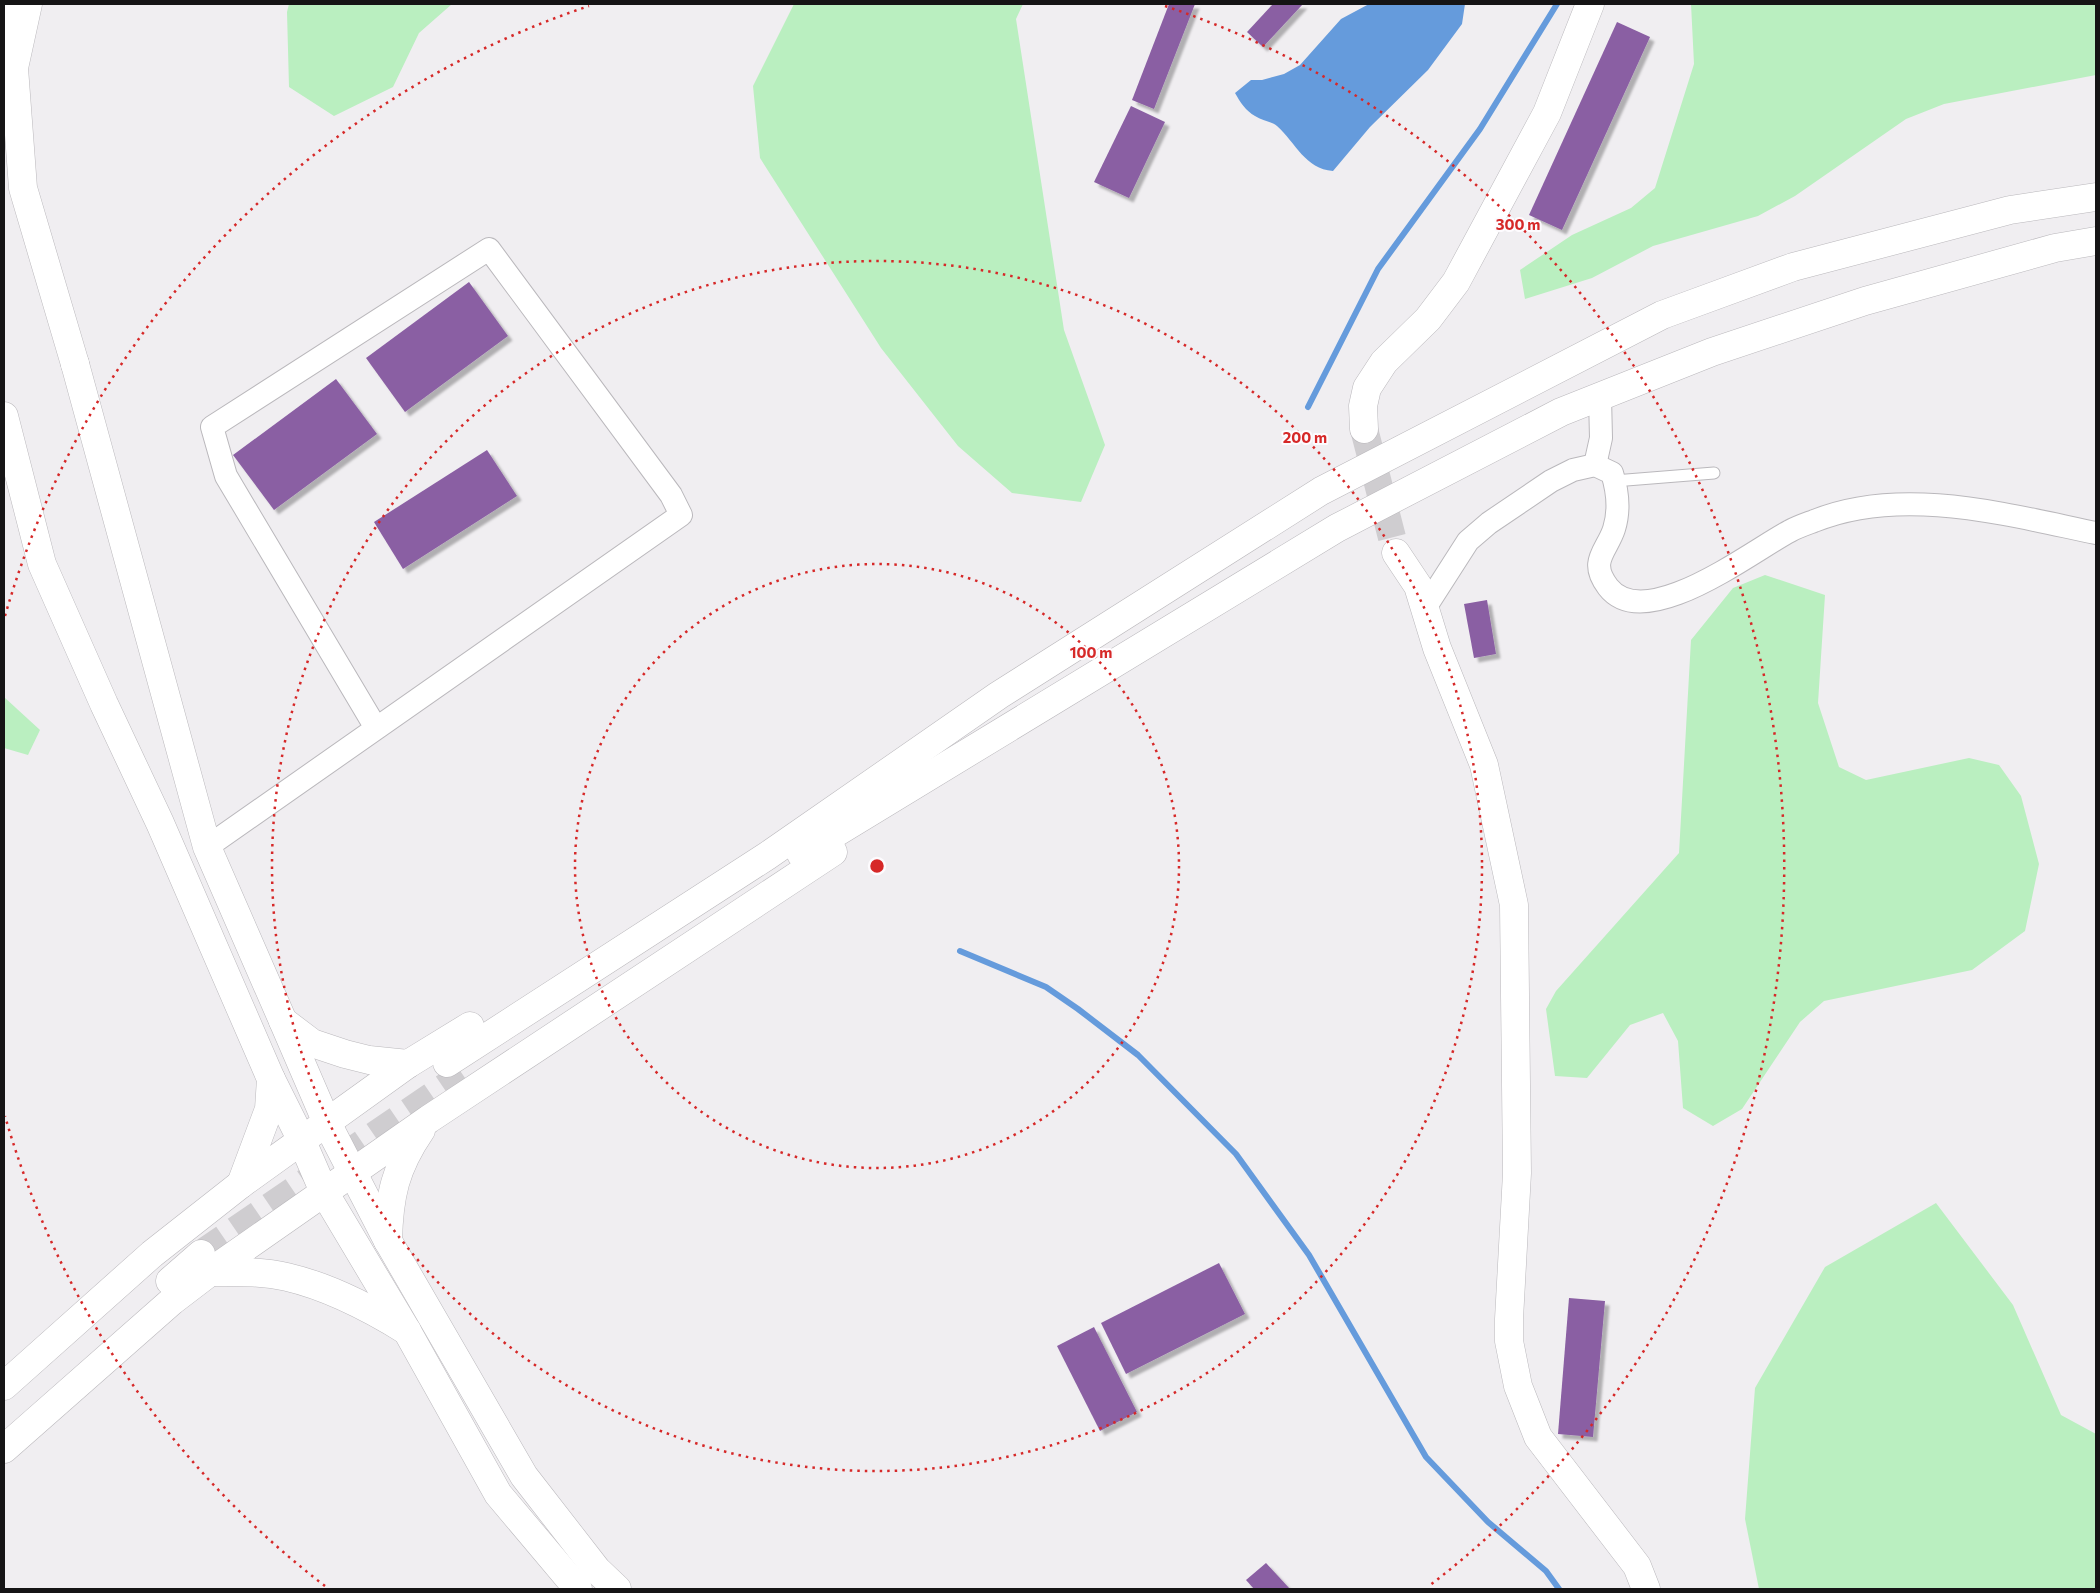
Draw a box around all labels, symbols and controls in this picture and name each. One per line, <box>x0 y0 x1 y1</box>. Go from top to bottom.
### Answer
text: 300 m <box>1496 215 1540 233</box>
text: 200 m <box>1283 428 1327 446</box>
text: 100 m <box>1070 643 1112 661</box>
centre of rings <box>868 857 886 875</box>

